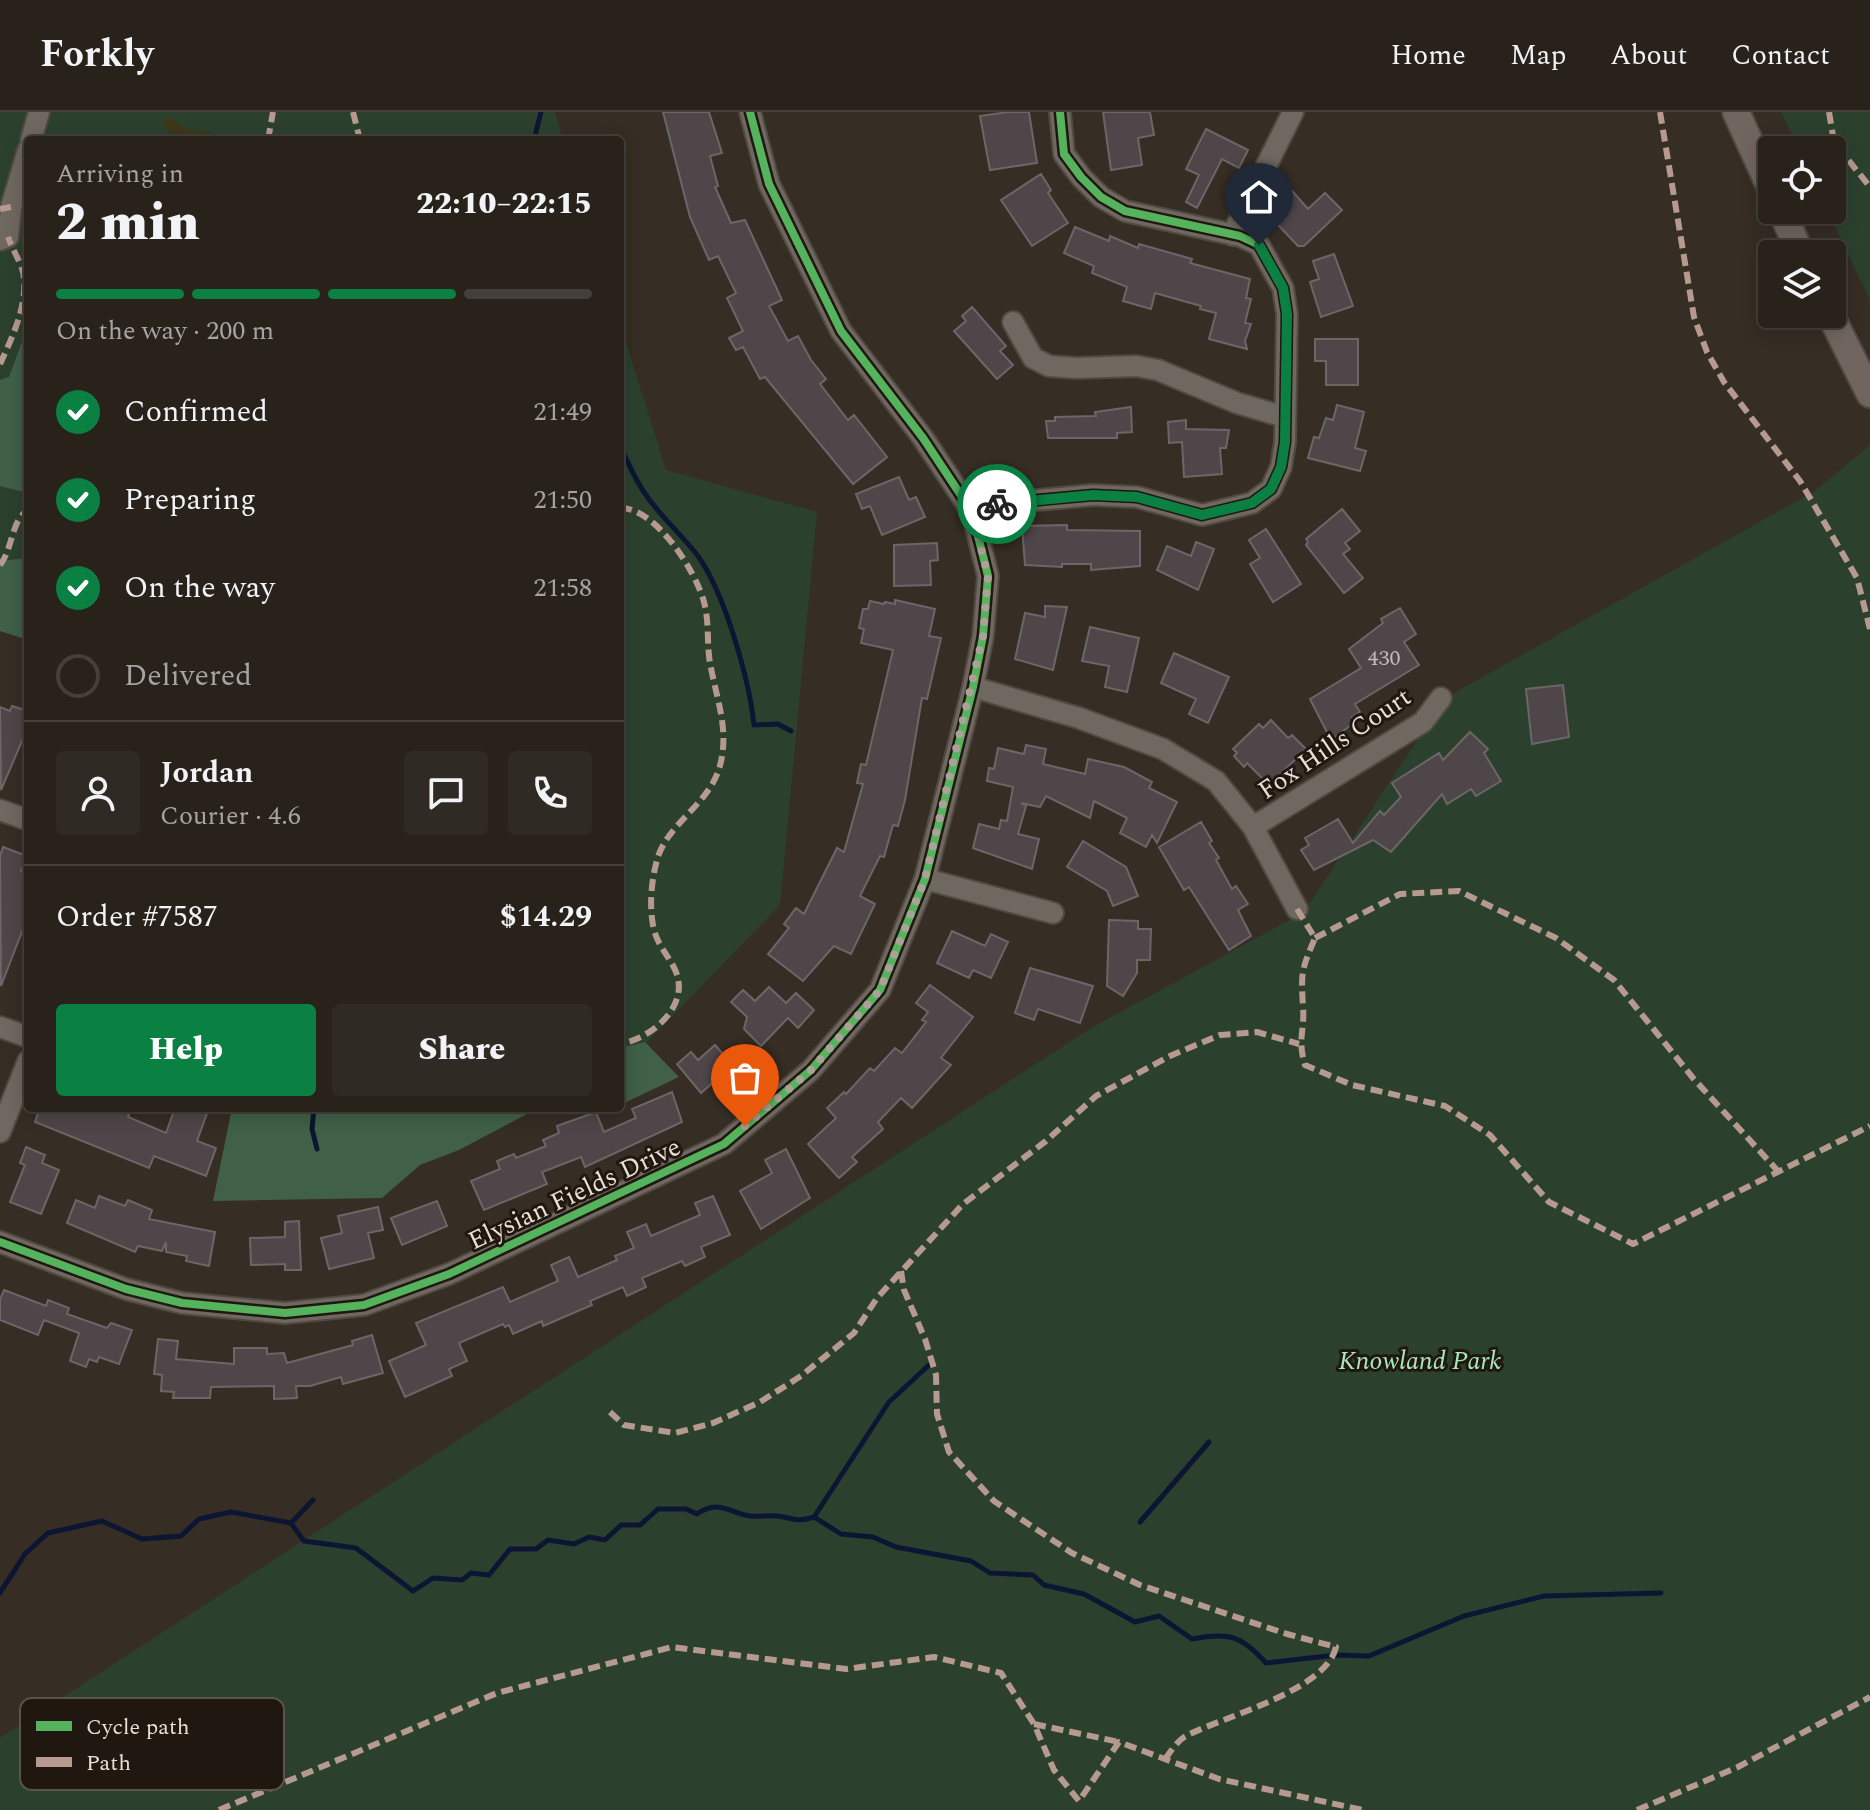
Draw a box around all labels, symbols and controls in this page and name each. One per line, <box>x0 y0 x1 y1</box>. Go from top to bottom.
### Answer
text: Forkly <box>40 26 153 84</box>
text: Home <box>1390 34 1466 77</box>
text: Map <box>1510 34 1566 77</box>
text: About <box>1610 34 1687 77</box>
text: Contact <box>1731 34 1830 77</box>
map controls <box>1758 136 1846 328</box>
button: locate <box>1758 136 1846 224</box>
text: Arriving in <box>56 154 184 194</box>
pin <box>1225 163 1293 245</box>
icon: home <box>1237 175 1281 219</box>
text: 22:10–22:15 <box>416 181 592 227</box>
text: 2 min <box>56 184 200 263</box>
button: layers <box>1758 240 1846 328</box>
text: On the way · 200 m <box>56 311 274 351</box>
text: Confirmed <box>124 389 268 435</box>
icon: check <box>56 390 100 434</box>
text: 21:49 <box>533 392 592 432</box>
courier <box>957 464 1037 544</box>
text: Preparing <box>124 477 256 523</box>
icon: check <box>56 478 100 522</box>
text: 21:50 <box>533 480 592 520</box>
icon: bike <box>975 482 1019 526</box>
text: On the way <box>124 565 275 611</box>
icon: check <box>56 566 100 610</box>
text: 21:58 <box>533 568 592 608</box>
house number: 430 <box>1367 642 1401 675</box>
text: Delivered <box>124 653 252 699</box>
street label: Fox Hills Court <box>1250 678 1419 810</box>
text: Jordan <box>160 750 253 796</box>
button: person <box>56 751 140 835</box>
button: chat <box>404 751 488 835</box>
button: phone <box>508 751 592 835</box>
text: Courier · 4.6 <box>160 796 301 836</box>
text: Order #7587 <box>56 894 218 940</box>
text: $14.29 <box>500 894 592 940</box>
button: Help <box>56 1004 316 1096</box>
button: Share <box>332 1004 592 1096</box>
pin <box>711 1044 779 1126</box>
icon: bag <box>723 1056 767 1100</box>
street label: Elysian Fields Drive <box>461 1127 687 1261</box>
park label: Knowland Park <box>1338 1341 1502 1381</box>
legend <box>20 1698 284 1790</box>
text: Cycle path <box>86 1711 190 1744</box>
text: Path <box>86 1747 131 1780</box>

